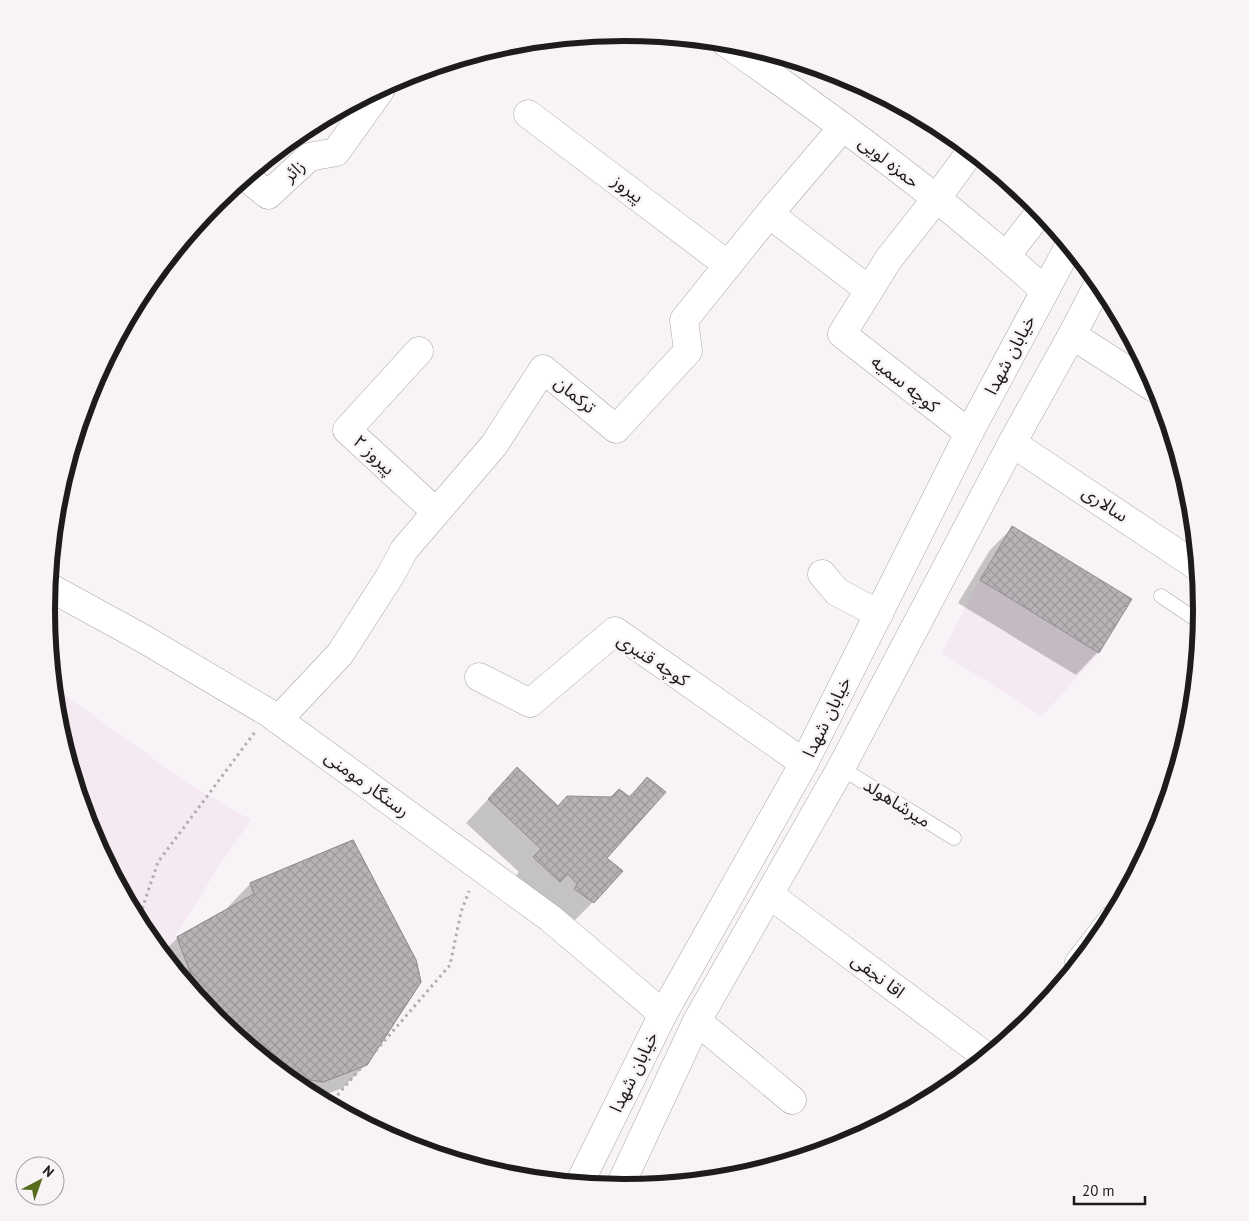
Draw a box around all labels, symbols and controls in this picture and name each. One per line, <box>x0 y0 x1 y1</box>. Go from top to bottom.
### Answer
street label: حمزه لویی <box>854 131 924 193</box>
street label: زائر <box>277 155 310 187</box>
street label: پیروز <box>607 169 649 208</box>
street label: خیابان شهدا <box>979 311 1040 399</box>
street label: کوچه سمیه <box>867 350 944 418</box>
street label: ترکمان <box>550 371 601 418</box>
street label: پیروز ۲ <box>348 430 400 480</box>
street label: سالاری <box>1078 480 1133 527</box>
street label: کوچه قنبری <box>613 628 694 692</box>
street label: خیابان شهدا <box>797 673 856 761</box>
street label: رستگار مومنی <box>320 745 414 822</box>
street label: میرشاهولد <box>859 773 935 832</box>
street label: اقا نجفی <box>847 948 910 1003</box>
street label: خیابان شهدا <box>604 1028 663 1116</box>
north arrow <box>15 1156 65 1206</box>
text: N <box>39 1161 58 1181</box>
scale bar <box>1074 1174 1145 1206</box>
text: 20 m <box>1082 1181 1115 1200</box>

